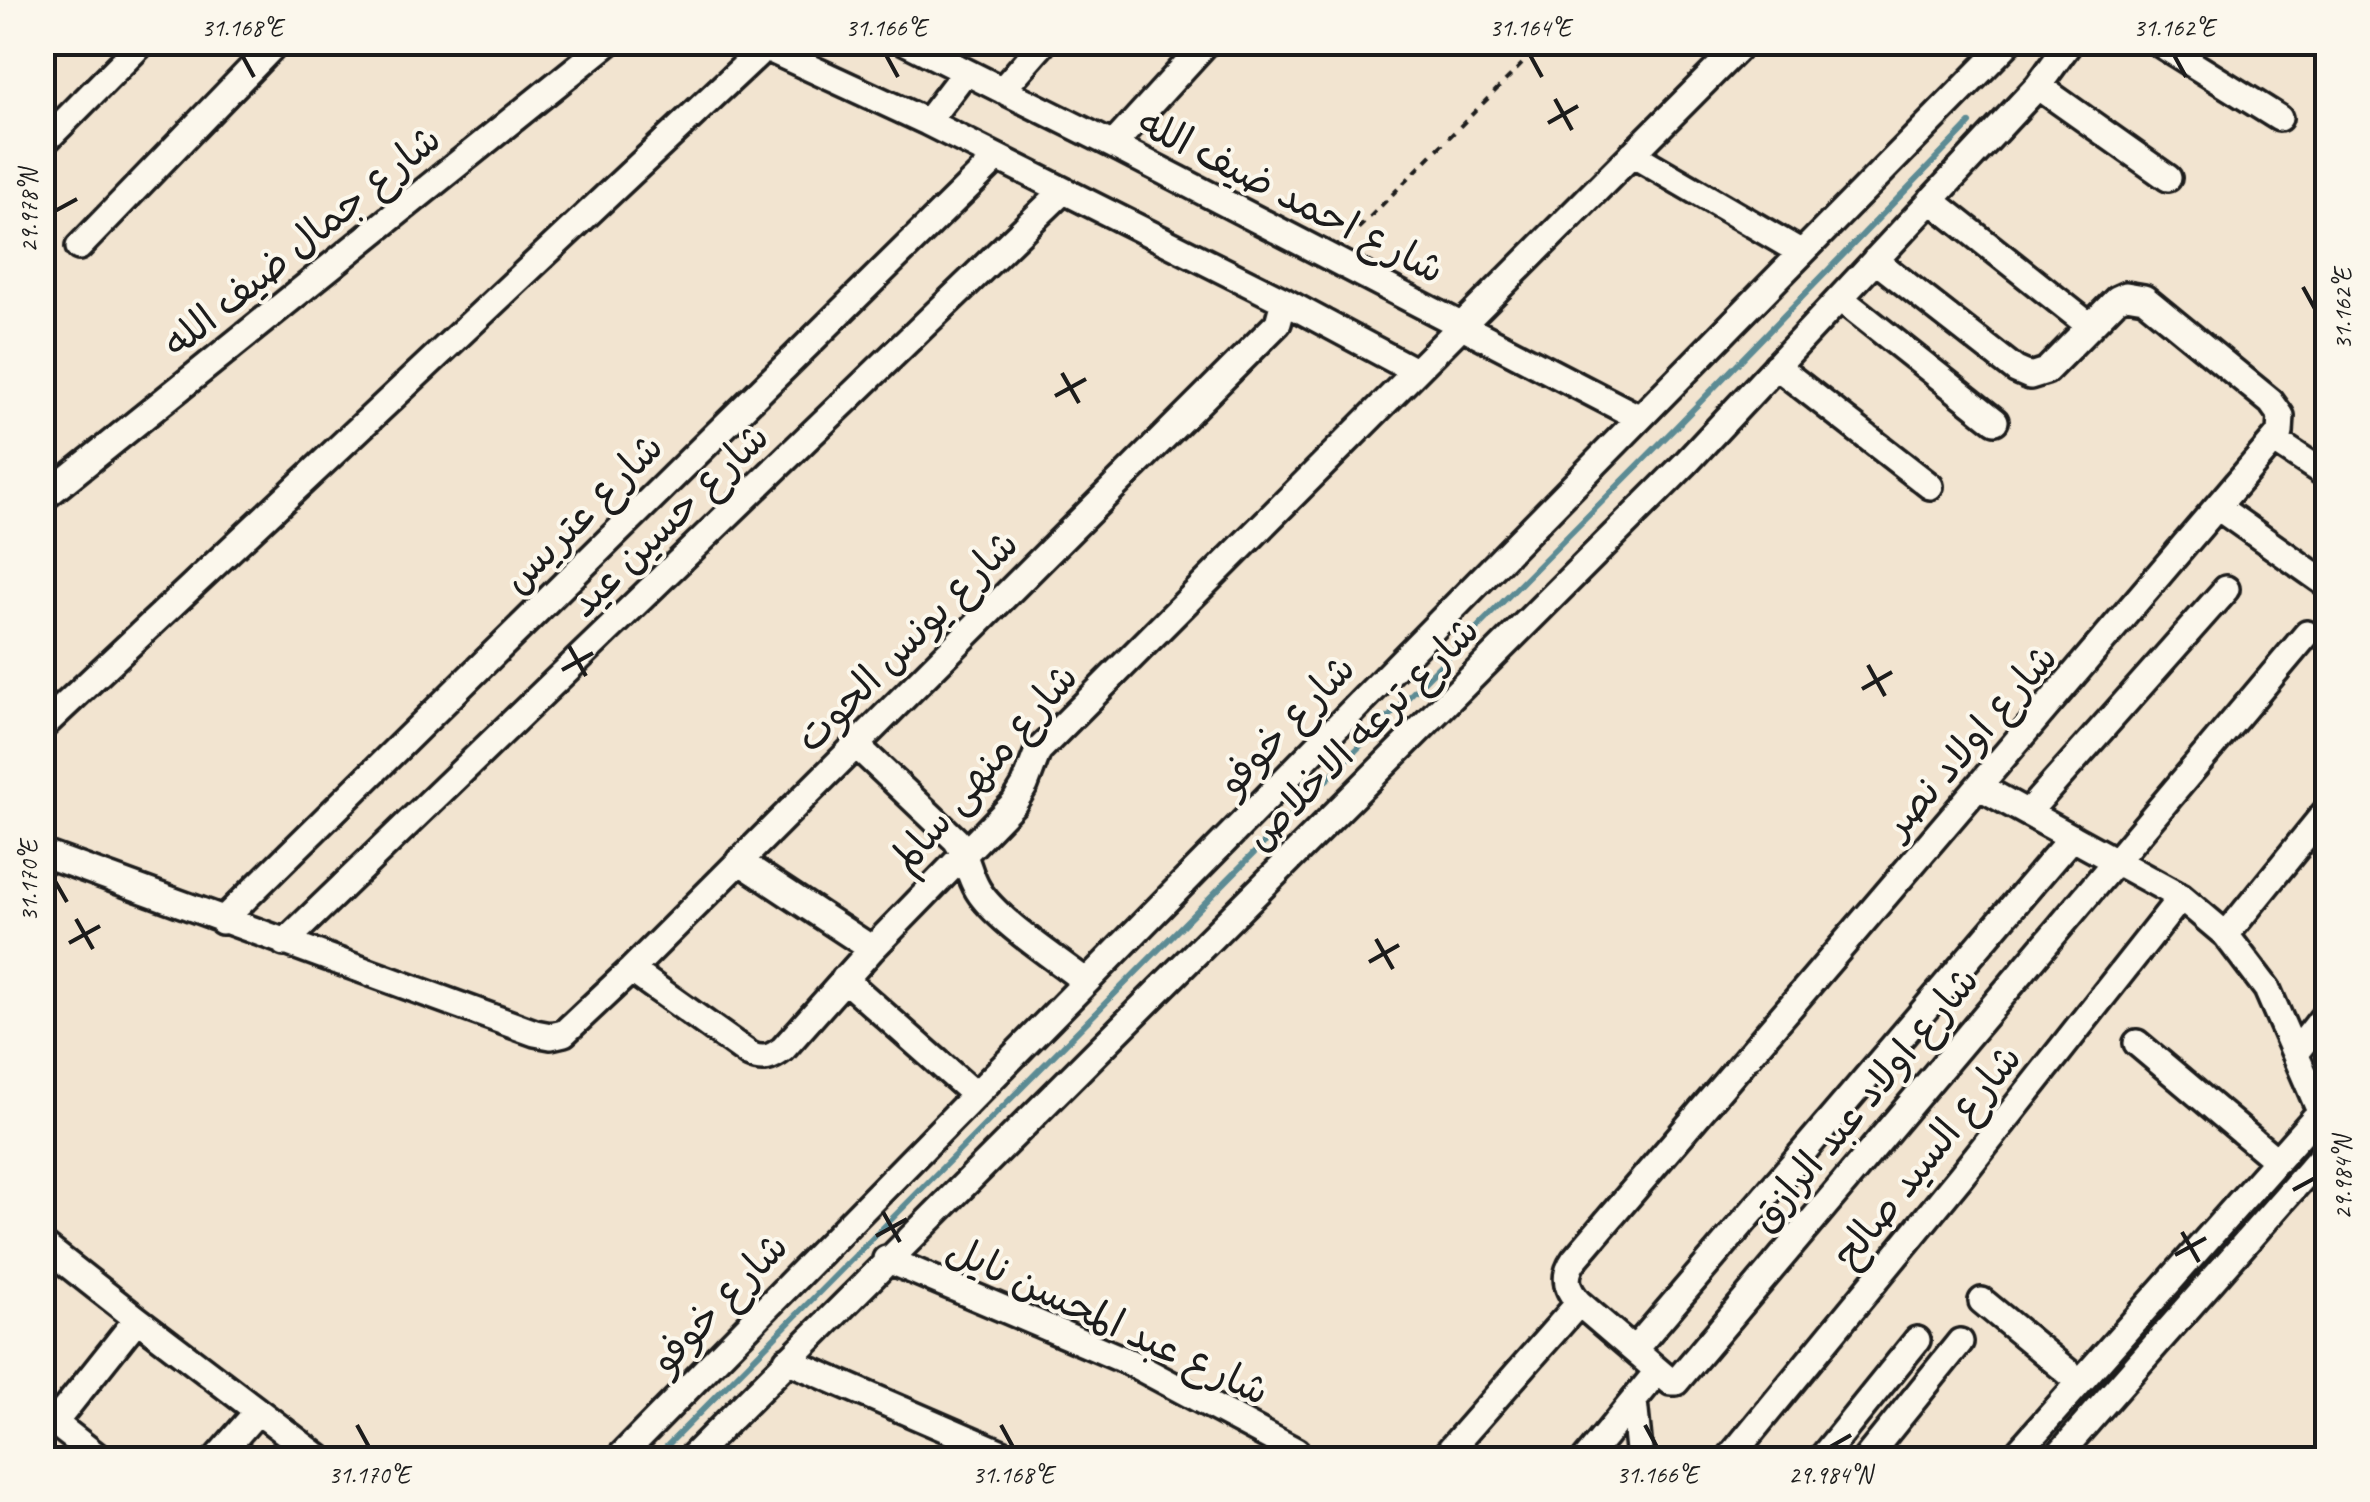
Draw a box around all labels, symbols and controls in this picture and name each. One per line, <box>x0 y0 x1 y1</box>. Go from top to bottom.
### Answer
text: 31.168°E <box>201 12 286 44</box>
text: 31.166°E <box>845 12 930 44</box>
text: 31.164°E <box>1489 12 1574 44</box>
text: 31.162°E <box>2133 12 2218 44</box>
street label: شارع احمد ضيف الله <box>1129 97 1453 297</box>
street label: شارع جمال ضيف الله <box>153 114 452 370</box>
text: 29.978°N <box>13 165 45 253</box>
text: 31.162°E <box>2327 265 2359 350</box>
street label: شارع حسين عيد <box>559 412 781 629</box>
street label: شارع عتريس <box>492 422 675 605</box>
street label: شارع يونس الحوت <box>785 519 1030 764</box>
street label: شارع ترعه الاخلاص <box>1234 605 1491 862</box>
street label: شارع اولاد نصر <box>1870 634 2070 852</box>
street label: شارع خوفو <box>1205 644 1367 809</box>
street label: شارع منهى سالم <box>879 653 1092 886</box>
text: 31.170°E <box>13 837 45 922</box>
street label: شارع اولاد عبد الرازق <box>1738 956 1991 1243</box>
street label: شارع السيد صالح <box>1822 1034 2034 1279</box>
text: 29.984°N <box>2327 1132 2359 1220</box>
street label: شارع خوفو <box>638 1222 800 1387</box>
street label: شارع عبد المحسن نايل <box>938 1223 1277 1418</box>
text: 31.170°E <box>328 1459 413 1491</box>
text: 31.168°E <box>972 1459 1057 1491</box>
text: 31.166°E <box>1616 1459 1701 1491</box>
text: 29.984°N <box>1788 1459 1876 1491</box>

